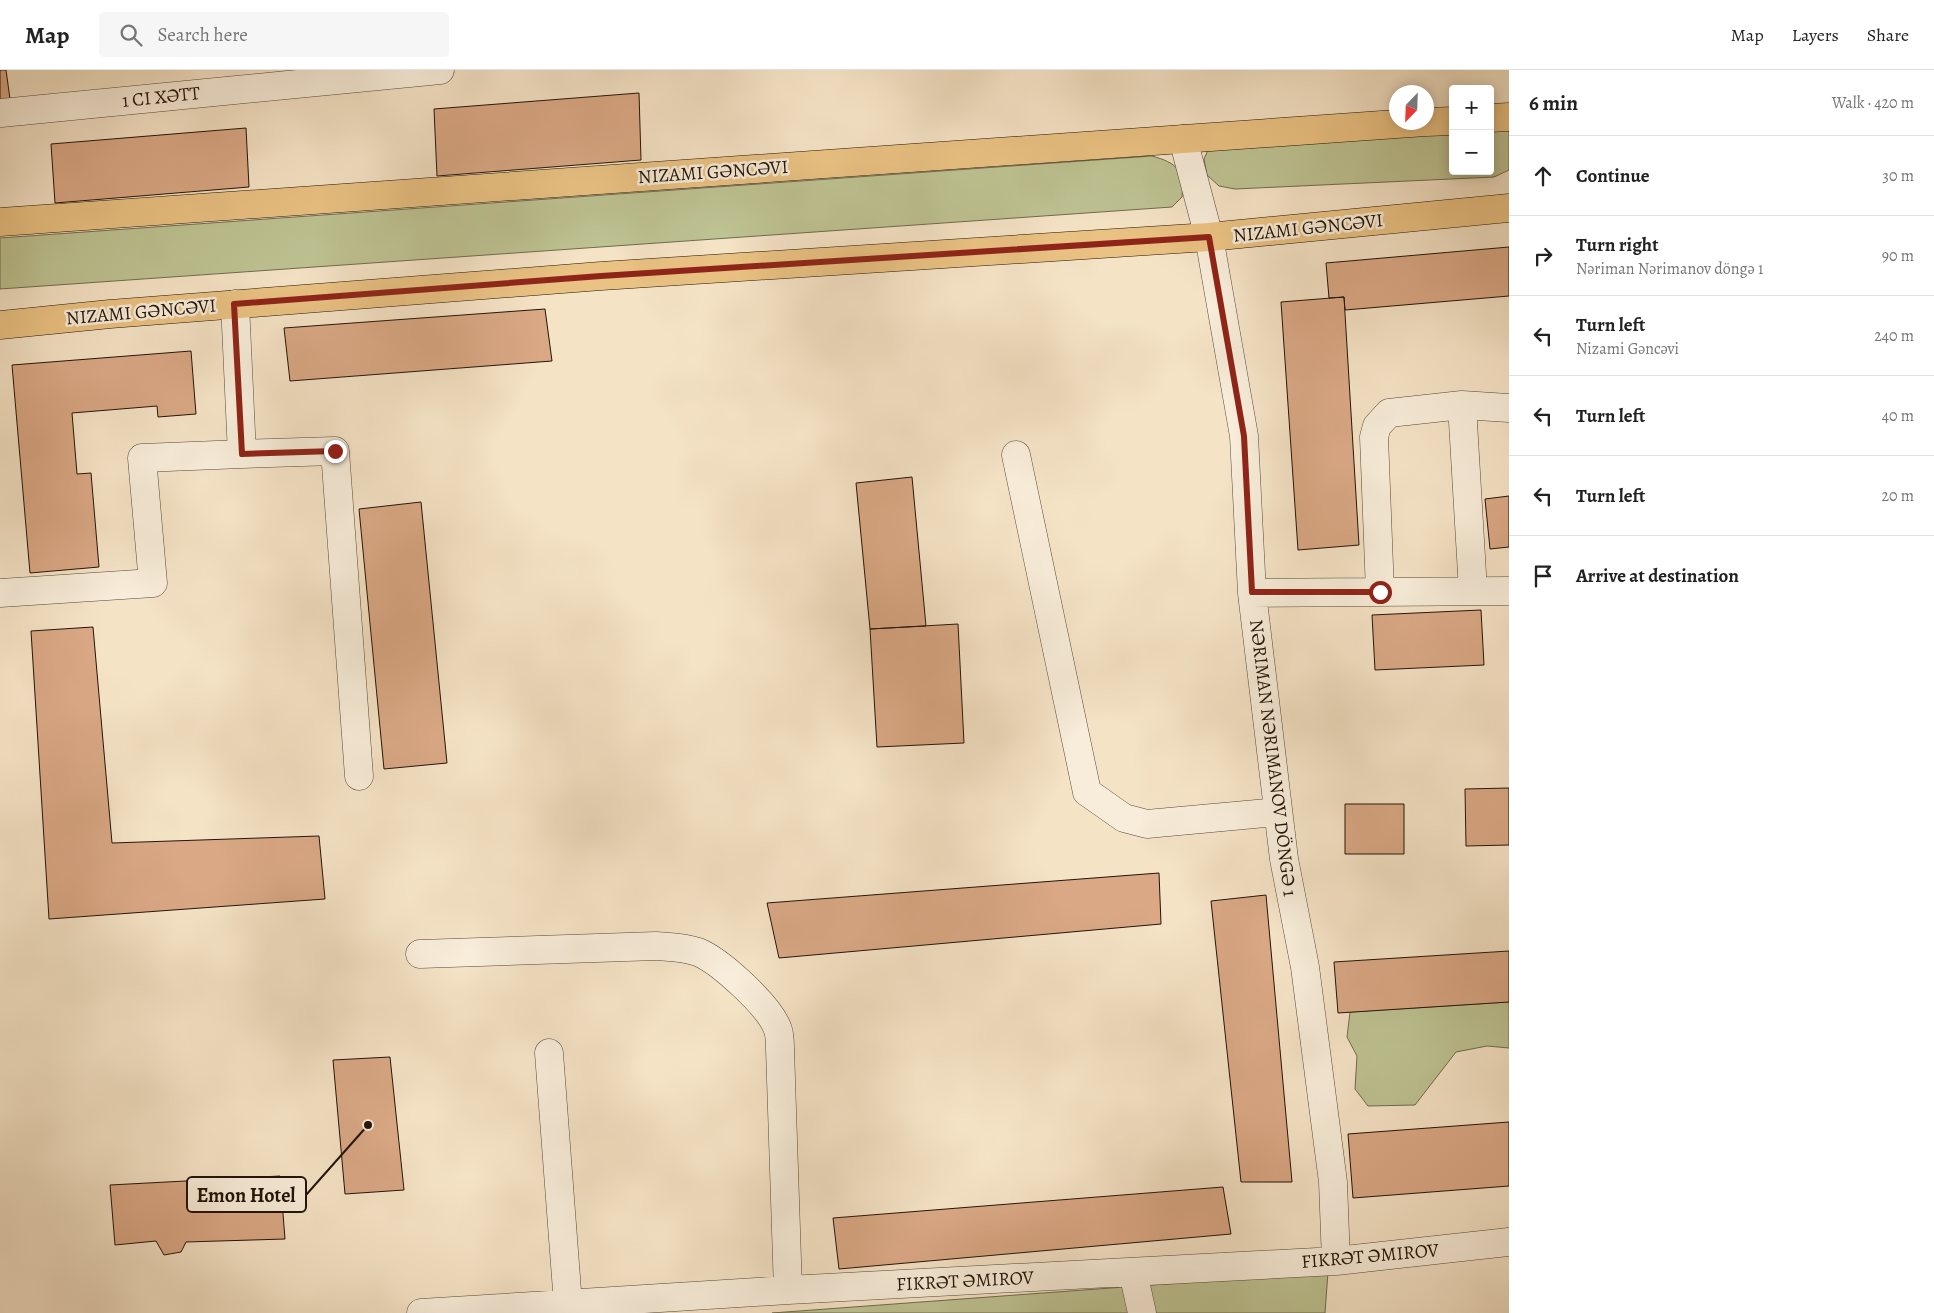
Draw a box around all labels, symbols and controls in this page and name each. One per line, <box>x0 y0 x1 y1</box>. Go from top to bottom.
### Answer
search box <box>99 12 449 57</box>
text: Map <box>25 19 69 51</box>
icon: search <box>117 21 145 49</box>
text: Search here <box>157 22 248 48</box>
text: Map <box>1731 23 1764 47</box>
text: Layers <box>1792 23 1839 47</box>
text: Share <box>1867 23 1909 47</box>
street label: 1 CI XƏTT <box>121 80 202 114</box>
north arrow <box>1389 85 1434 130</box>
map controls <box>1449 85 1494 175</box>
button: + <box>1449 85 1494 130</box>
text: 6 min <box>1529 89 1578 117</box>
text: Walk · 420 m <box>1832 92 1914 114</box>
button: − <box>1449 130 1494 175</box>
street label: NIZAMI GƏNCƏVI <box>637 154 789 190</box>
icon: ahead <box>1529 162 1557 190</box>
text: Continue <box>1576 163 1650 189</box>
text: 30 m <box>1882 165 1914 187</box>
street label: NIZAMI GƏNCƏVI <box>1232 207 1384 249</box>
text: Turn right <box>1576 232 1658 258</box>
icon: right <box>1529 242 1557 270</box>
text: 90 m <box>1882 245 1914 267</box>
text: Nəriman Nərimanov döngə 1 <box>1576 258 1763 280</box>
street label: NIZAMI GƏNCƏVI <box>65 292 217 332</box>
text: Turn left <box>1576 312 1645 338</box>
icon: left <box>1529 322 1557 350</box>
text: 240 m <box>1874 325 1914 347</box>
text: Nizami Gəncəvi <box>1576 338 1679 360</box>
icon: left <box>1529 402 1557 430</box>
text: Turn left <box>1576 403 1645 429</box>
text: 40 m <box>1882 405 1914 427</box>
route end <box>324 440 347 463</box>
icon: left <box>1529 482 1557 510</box>
text: Turn left <box>1576 483 1645 509</box>
text: 20 m <box>1881 485 1914 507</box>
icon: arrive <box>1529 562 1557 590</box>
text: Arrive at destination <box>1576 563 1739 589</box>
route start <box>1369 581 1392 604</box>
street label: NƏRIMAN NƏRIMANOV DÖNGƏ 1 <box>1243 618 1303 899</box>
callout: Emon Hotel <box>187 1177 306 1212</box>
text: Emon Hotel <box>196 1182 296 1209</box>
street label: FIKRƏT ƏMIROV <box>1300 1237 1440 1275</box>
street label: FIKRƏT ƏMIROV <box>895 1264 1035 1298</box>

